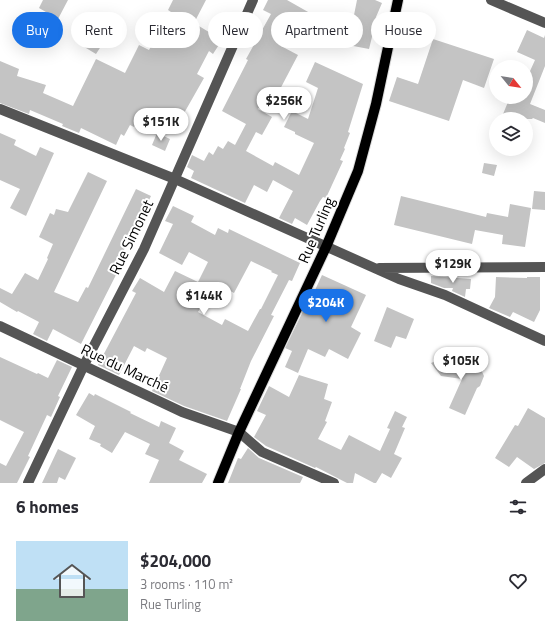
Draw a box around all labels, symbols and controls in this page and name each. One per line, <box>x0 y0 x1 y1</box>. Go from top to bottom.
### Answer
chip: Buy <box>12 12 63 48</box>
chip: Rent <box>71 12 127 48</box>
chip: Filters <box>135 12 200 48</box>
chip: New <box>208 12 263 48</box>
chip: Apartment <box>271 12 363 48</box>
chip: House <box>371 12 436 48</box>
north arrow <box>489 60 533 104</box>
map controls <box>489 60 533 156</box>
pin: $256K <box>256 87 312 121</box>
text: $256K <box>266 90 302 110</box>
pin: $151K <box>133 108 189 142</box>
text: $151K <box>143 111 179 131</box>
button: layers <box>489 112 533 156</box>
street label: Rue Turling <box>292 193 340 267</box>
street label: Rue Simonet <box>103 195 159 278</box>
pin: $129K <box>425 250 481 284</box>
text: $129K <box>435 253 471 273</box>
pin: $144K <box>176 282 232 316</box>
text: $144K <box>186 285 222 305</box>
pin: $204K <box>298 289 354 323</box>
text: $204K <box>308 292 344 312</box>
street label: Rue du Marché <box>77 338 173 398</box>
pin: $105K <box>433 347 489 381</box>
text: $105K <box>443 350 479 370</box>
text: 6 homes <box>16 494 79 520</box>
icon: filters <box>507 496 529 518</box>
text: $204,000 <box>140 548 211 574</box>
icon: home <box>48 557 96 605</box>
icon: heart <box>507 570 529 592</box>
text: 3 rooms · 110 m² <box>140 574 233 594</box>
text: Rue Turling <box>140 594 201 614</box>

